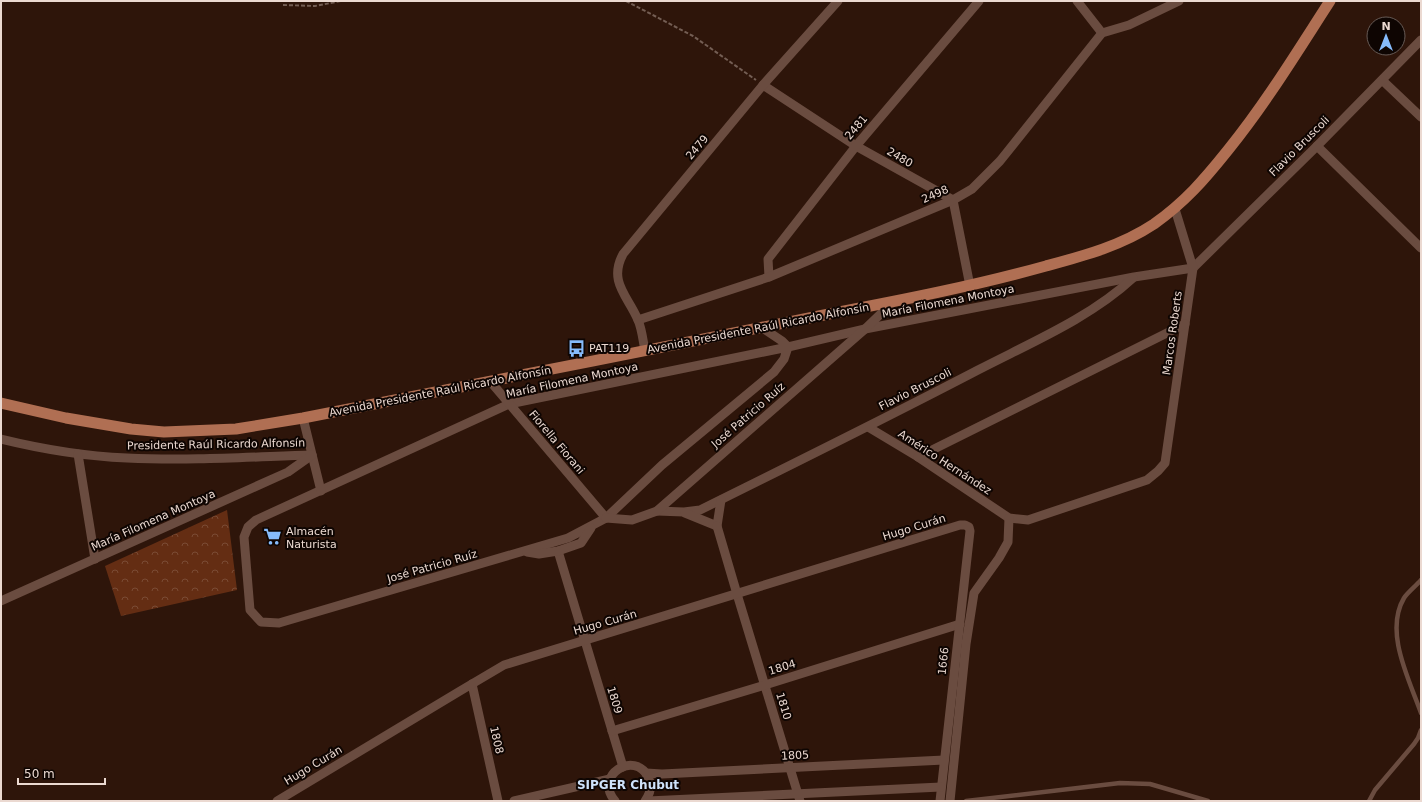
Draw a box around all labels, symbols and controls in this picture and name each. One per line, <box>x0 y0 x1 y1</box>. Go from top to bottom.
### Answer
north arrow <box>1366 16 1406 56</box>
text: N <box>1381 20 1391 33</box>
street label: 2481 <box>842 112 870 142</box>
street label: Flavio Bruscoli <box>1267 114 1332 179</box>
street label: 2479 <box>683 132 711 162</box>
street label: 2480 <box>884 145 915 170</box>
street label: 2498 <box>920 183 951 206</box>
street label: María Filomena Montoya <box>881 282 1015 321</box>
street label: Marcos Roberts <box>1160 290 1185 376</box>
street label: Avenida Presidente Raúl Ricardo Alfonsín <box>646 301 870 356</box>
bus stop icon: PAT119 <box>566 338 586 358</box>
place label: PAT119 <box>589 342 629 355</box>
street label: María Filomena Montoya <box>505 360 639 401</box>
street label: Avenida Presidente Raúl Ricardo Alfonsín <box>328 364 552 419</box>
street label: Flavio Bruscoli <box>877 366 954 413</box>
street label: José Patricio Ruíz <box>708 380 788 451</box>
street label: Fiorella Fiorani <box>526 408 587 477</box>
street label: Américo Hernández <box>896 427 994 498</box>
street label: Presidente Raúl Ricardo Alfonsín <box>127 436 305 453</box>
street label: María Filomena Montoya <box>89 487 217 554</box>
street label: Hugo Curán <box>881 512 947 543</box>
place label: Almacén Naturista <box>286 525 337 551</box>
supermarket icon: Almacén Naturista <box>263 527 283 547</box>
street label: José Patricio Ruíz <box>385 547 479 586</box>
street label: Hugo Curán <box>572 607 638 638</box>
street label: 1666 <box>936 646 951 676</box>
street label: 1804 <box>767 657 797 678</box>
street label: 1809 <box>604 685 625 715</box>
street label: 1810 <box>773 691 794 721</box>
street label: 1808 <box>487 725 506 755</box>
street label: Hugo Curán <box>282 743 345 788</box>
street label: 1805 <box>781 748 809 763</box>
scale bar <box>18 760 105 786</box>
text: 50 m <box>24 767 55 781</box>
district label: SIPGER Chubut <box>577 778 679 792</box>

